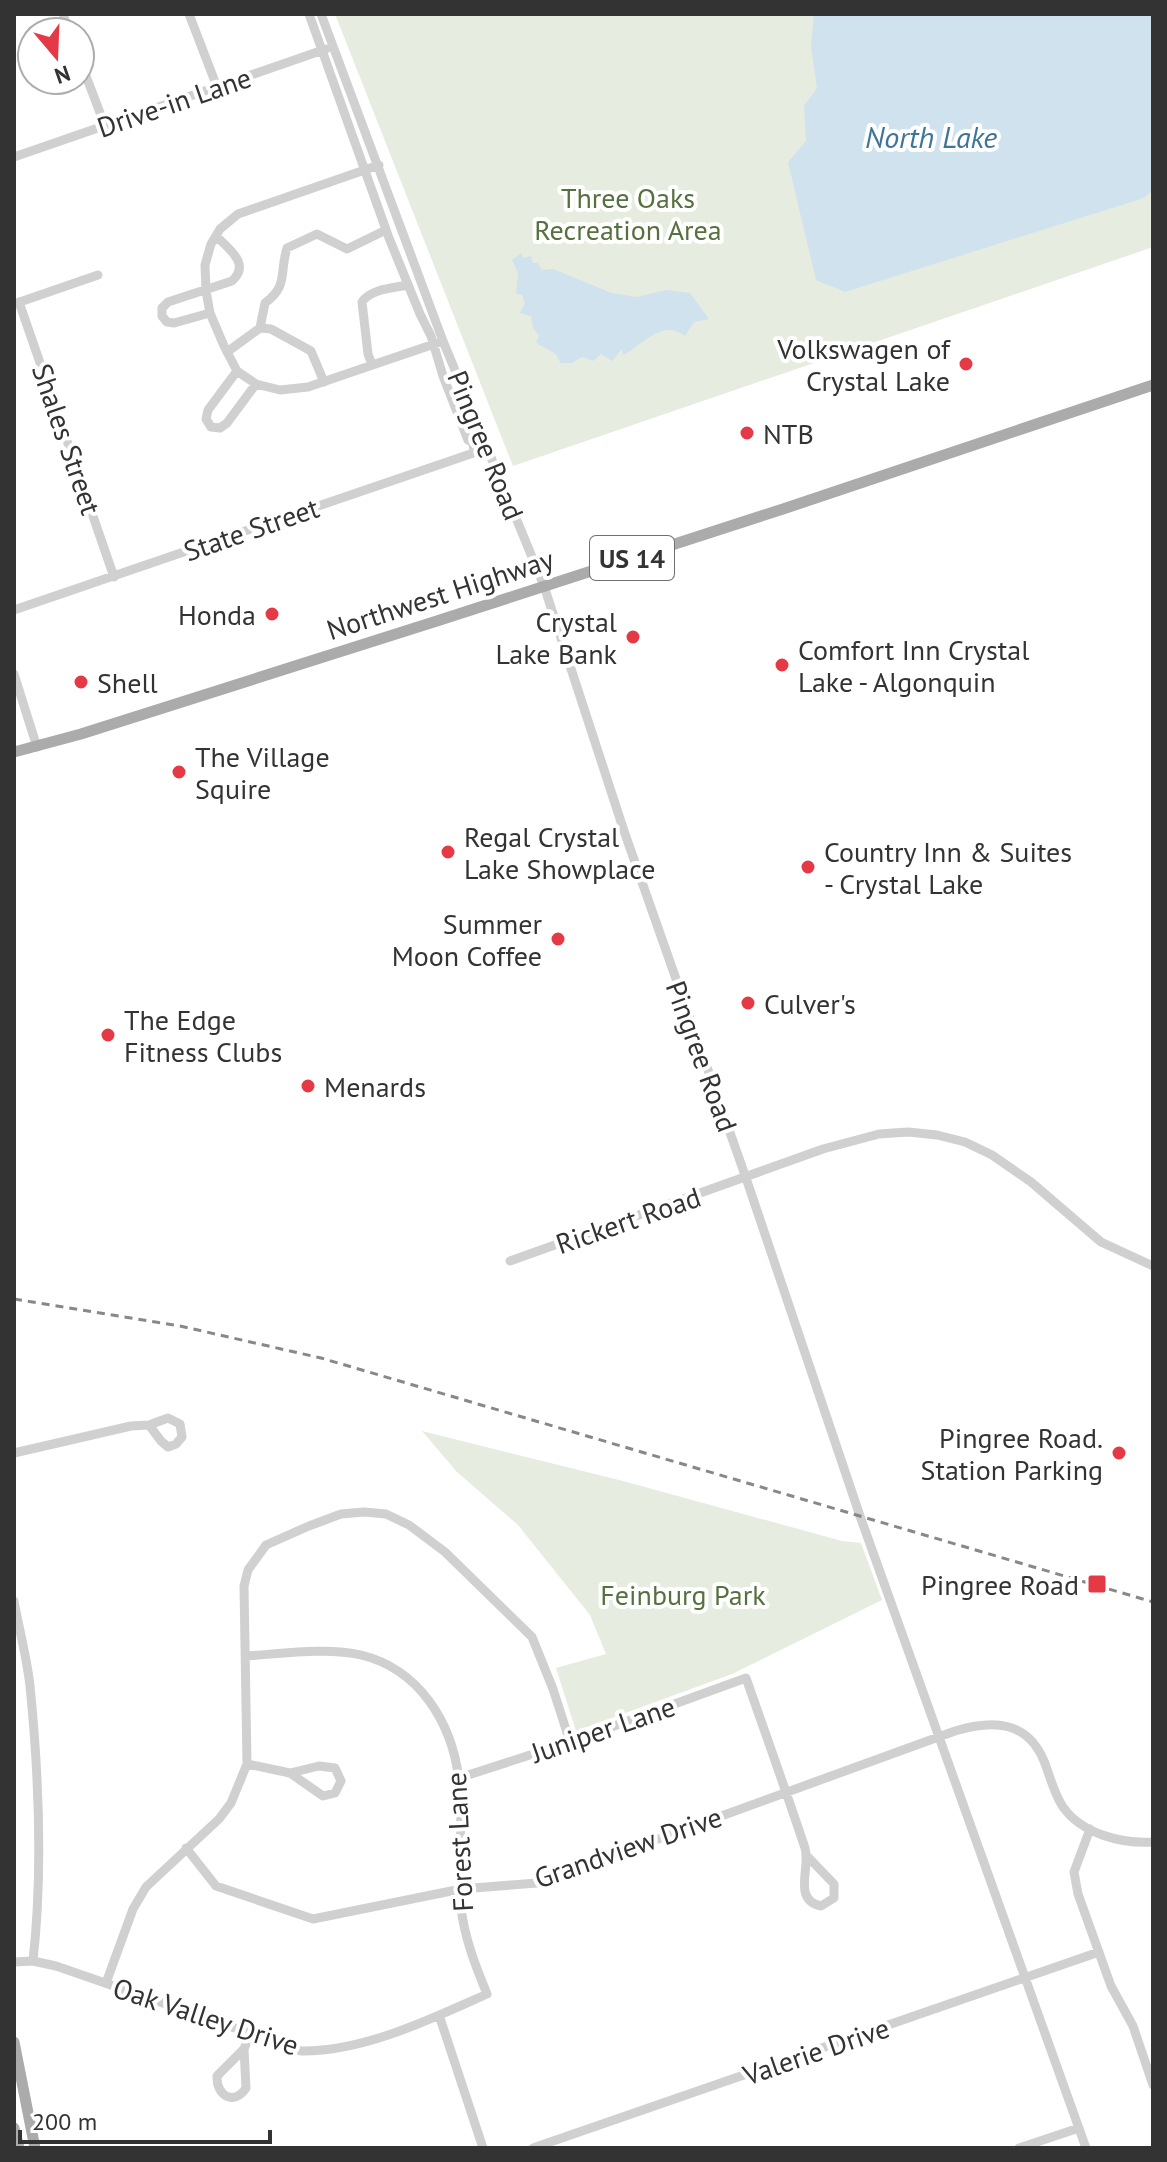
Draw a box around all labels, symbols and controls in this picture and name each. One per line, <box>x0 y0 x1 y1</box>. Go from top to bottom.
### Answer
north arrow <box>16 16 96 96</box>
street label: Drive-in Lane <box>92 58 256 146</box>
text: N <box>51 59 74 91</box>
water label: North Lake <box>865 117 997 156</box>
park label: Three Oaks Recreation Area <box>534 179 722 248</box>
place label: Volkswagen of Crystal Lake <box>776 330 951 399</box>
marker: Volkswagen of Crystal Lake <box>957 355 975 373</box>
street label: Shales Street <box>24 359 110 520</box>
street label: Pingree Road <box>439 365 533 525</box>
place label: NTB <box>763 415 814 452</box>
marker: NTB <box>738 424 756 442</box>
street label: State Street <box>178 488 324 569</box>
road number: US 14 <box>590 536 674 580</box>
street label: Northwest Highway <box>322 540 558 648</box>
place label: Honda <box>178 596 256 633</box>
place label: Crystal Lake Bank <box>495 603 618 672</box>
marker: Honda <box>263 605 281 623</box>
marker: Crystal Lake Bank <box>624 628 642 646</box>
place label: Comfort Inn Crystal Lake - Algonquin <box>798 631 1029 700</box>
marker: Comfort Inn Crystal Lake - Algonquin <box>773 656 791 674</box>
place label: Shell <box>97 664 158 701</box>
marker: Shell <box>72 673 90 691</box>
place label: The Village Squire <box>195 738 330 807</box>
marker: The Village Squire <box>170 763 188 781</box>
place label: Regal Crystal Lake Showplace <box>464 818 655 887</box>
place label: Country Inn & Suites - Crystal Lake <box>824 833 1072 902</box>
marker: Regal Crystal Lake Showplace <box>439 843 457 861</box>
marker: Country Inn & Suites - Crystal Lake <box>799 858 817 876</box>
place label: Summer Moon Coffee <box>392 905 542 974</box>
marker: Summer Moon Coffee <box>549 930 567 948</box>
street label: Pingree Road <box>658 975 746 1137</box>
place label: Culver's <box>764 985 856 1022</box>
marker: Culver's <box>739 994 757 1012</box>
place label: The Edge Fitness Clubs <box>124 1001 282 1070</box>
marker: The Edge Fitness Clubs <box>99 1026 117 1044</box>
place label: Menards <box>324 1068 426 1105</box>
marker: Menards <box>299 1077 317 1095</box>
street label: Rickert Road <box>551 1178 705 1262</box>
place label: Pingree Road. Station Parking <box>921 1419 1103 1488</box>
marker: Pingree Road. Station Parking <box>1110 1444 1128 1462</box>
place label: Pingree Road <box>921 1566 1079 1603</box>
marker: Pingree Road <box>1086 1573 1108 1595</box>
park label: Feinburg Park <box>600 1576 766 1613</box>
street label: Juniper Lane <box>525 1687 680 1771</box>
street label: Forest Lane <box>437 1771 481 1913</box>
street label: Grandview Drive <box>529 1798 727 1896</box>
street label: Oak Valley Drive <box>109 1969 303 2063</box>
street label: Valerie Drive <box>737 2009 894 2094</box>
scale bar <box>20 2094 270 2144</box>
text: 200 m <box>32 2106 97 2137</box>

